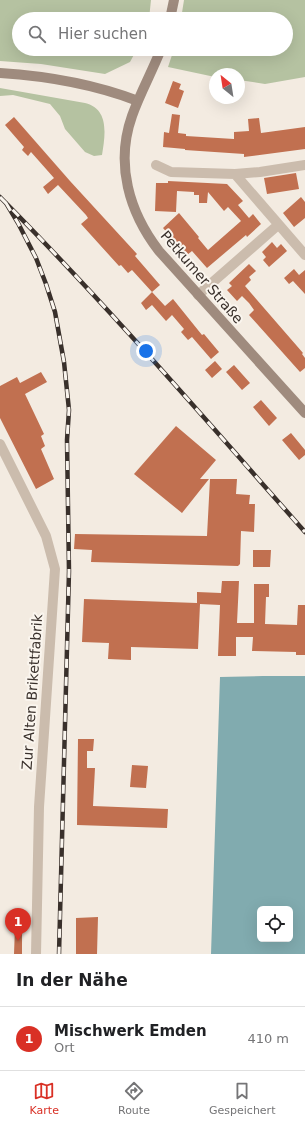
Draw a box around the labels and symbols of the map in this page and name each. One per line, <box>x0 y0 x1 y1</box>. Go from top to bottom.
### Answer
north arrow <box>209 68 245 104</box>
street label: Petkumer Straße <box>158 228 246 326</box>
your location <box>136 341 156 361</box>
street label: Zur Alten Brikettfabrik <box>19 613 45 770</box>
pin: 1 <box>5 908 31 941</box>

